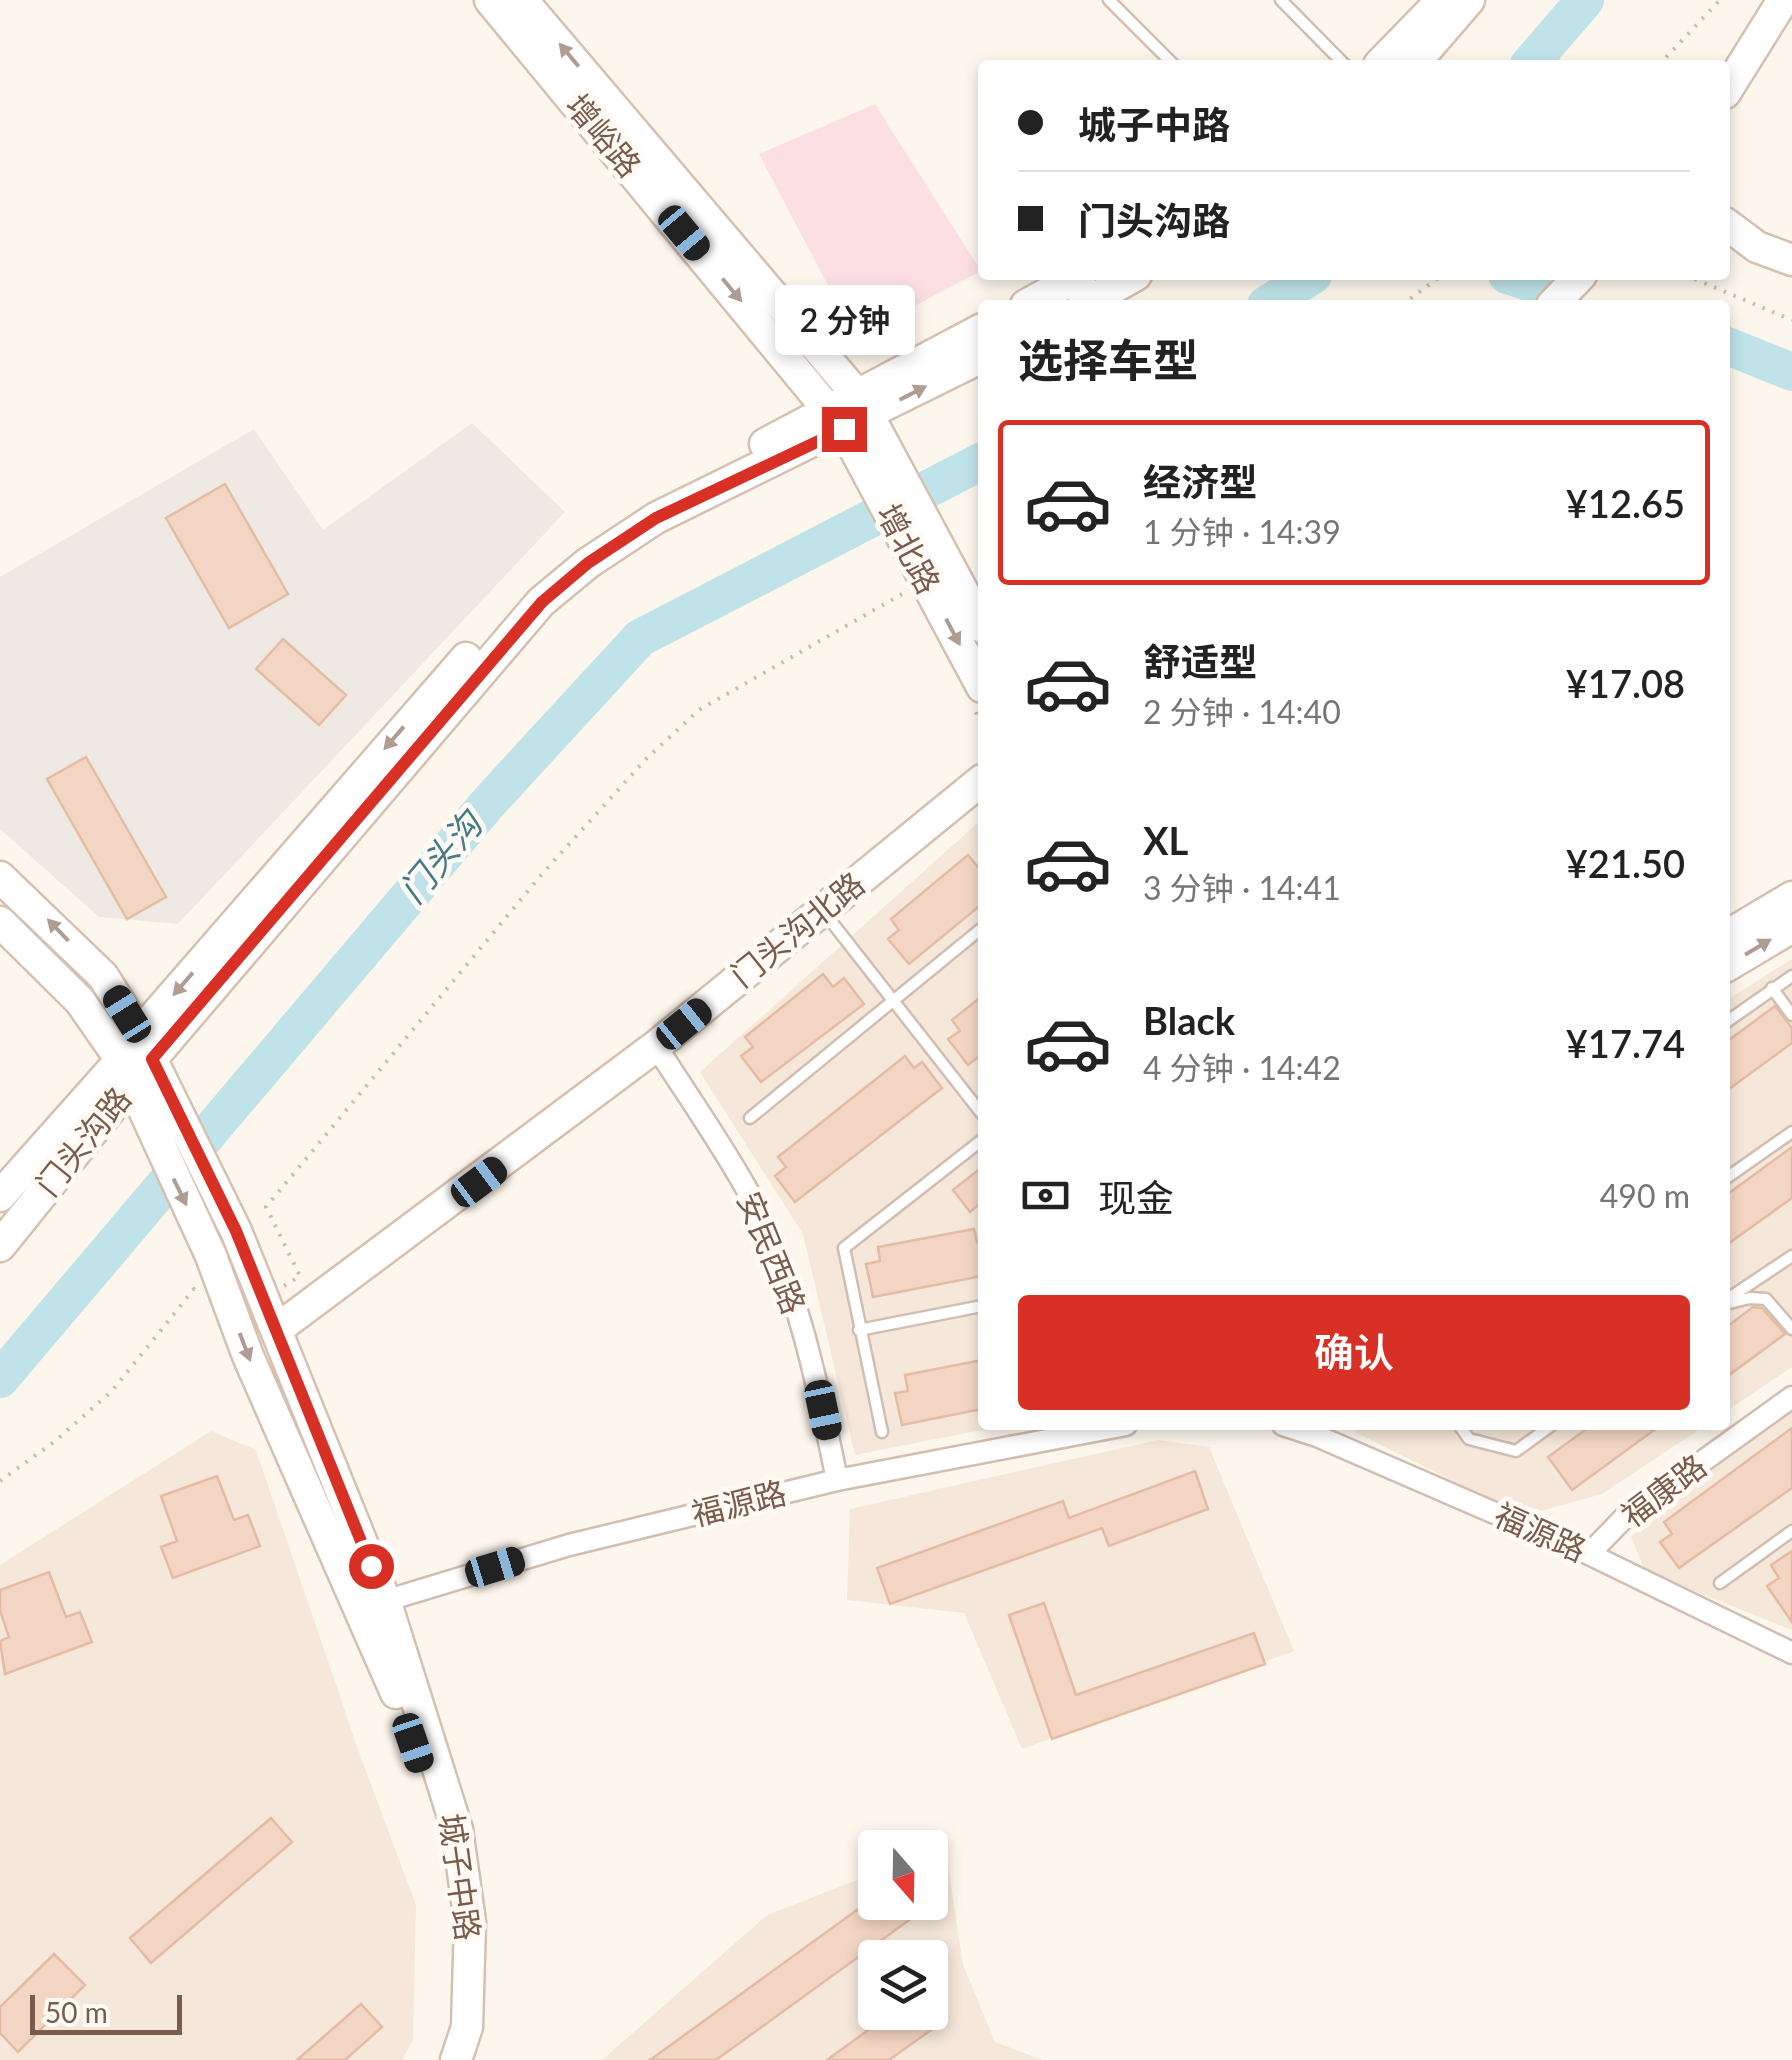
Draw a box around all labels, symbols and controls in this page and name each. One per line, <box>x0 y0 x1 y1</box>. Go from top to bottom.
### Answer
one-way arrow <box>559 42 580 67</box>
street label: 增峪路 <box>558 86 650 184</box>
text: 城子中路 <box>1078 101 1230 147</box>
text: 门头沟路 <box>1078 197 1230 243</box>
car <box>653 200 715 266</box>
one-way arrow <box>720 277 742 302</box>
callout: 2 分钟 <box>774 284 914 354</box>
text: 2 分钟 <box>800 300 890 339</box>
text: 选择车型 <box>1018 333 1198 387</box>
one-way arrow <box>899 385 928 402</box>
route end <box>822 407 867 452</box>
icon: car <box>1023 458 1113 548</box>
text: 经济型 <box>1143 458 1257 504</box>
text: ¥12.65 <box>1566 480 1685 526</box>
street label: 增北路 <box>870 497 949 600</box>
text: 1 分钟 · 14:39 <box>1143 512 1341 551</box>
one-way arrow <box>944 618 961 647</box>
icon: car <box>1023 638 1113 728</box>
text: 舒适型 <box>1143 638 1257 684</box>
text: ¥17.08 <box>1566 660 1685 706</box>
text: 2 分钟 · 14:40 <box>1143 692 1341 731</box>
one-way arrow <box>384 725 406 750</box>
water label: 门头沟 <box>390 800 492 910</box>
text: XL <box>1143 817 1188 863</box>
icon: car <box>1023 818 1113 908</box>
text: ¥21.50 <box>1566 840 1685 886</box>
street label: 门头沟北路 <box>723 863 872 994</box>
text: 3 分钟 · 14:41 <box>1143 868 1341 907</box>
one-way arrow <box>47 918 70 942</box>
one-way arrow <box>1745 938 1772 957</box>
one-way arrow <box>172 971 194 996</box>
car <box>98 981 156 1047</box>
car <box>651 993 717 1055</box>
text: Black <box>1143 997 1235 1043</box>
icon: car <box>1023 998 1113 1088</box>
text: ¥17.74 <box>1566 1020 1685 1066</box>
text: 4 分钟 · 14:42 <box>1143 1048 1341 1087</box>
street label: 门头沟路 <box>27 1079 138 1203</box>
car <box>446 1152 512 1212</box>
icon: cash <box>1018 1168 1073 1223</box>
text: 现金 <box>1098 1174 1174 1220</box>
text: 490 m <box>1600 1176 1690 1215</box>
one-way arrow <box>171 1178 188 1207</box>
street label: 安民西路 <box>730 1186 814 1319</box>
button: 确认 <box>1018 1295 1690 1410</box>
one-way arrow <box>238 1333 254 1363</box>
car <box>802 1378 844 1442</box>
street label: 福康路 <box>1613 1445 1713 1534</box>
street label: 福源路 <box>687 1472 790 1533</box>
street label: 福源路 <box>1489 1494 1592 1569</box>
route start <box>349 1544 394 1589</box>
car <box>462 1544 528 1590</box>
car <box>389 1710 437 1776</box>
street label: 城子中路 <box>432 1811 489 1943</box>
north arrow <box>858 1830 948 1920</box>
map controls <box>858 1830 948 2030</box>
button: layers <box>858 1940 948 2030</box>
scale bar <box>30 1990 182 2034</box>
text: 50 m <box>45 1995 108 2029</box>

